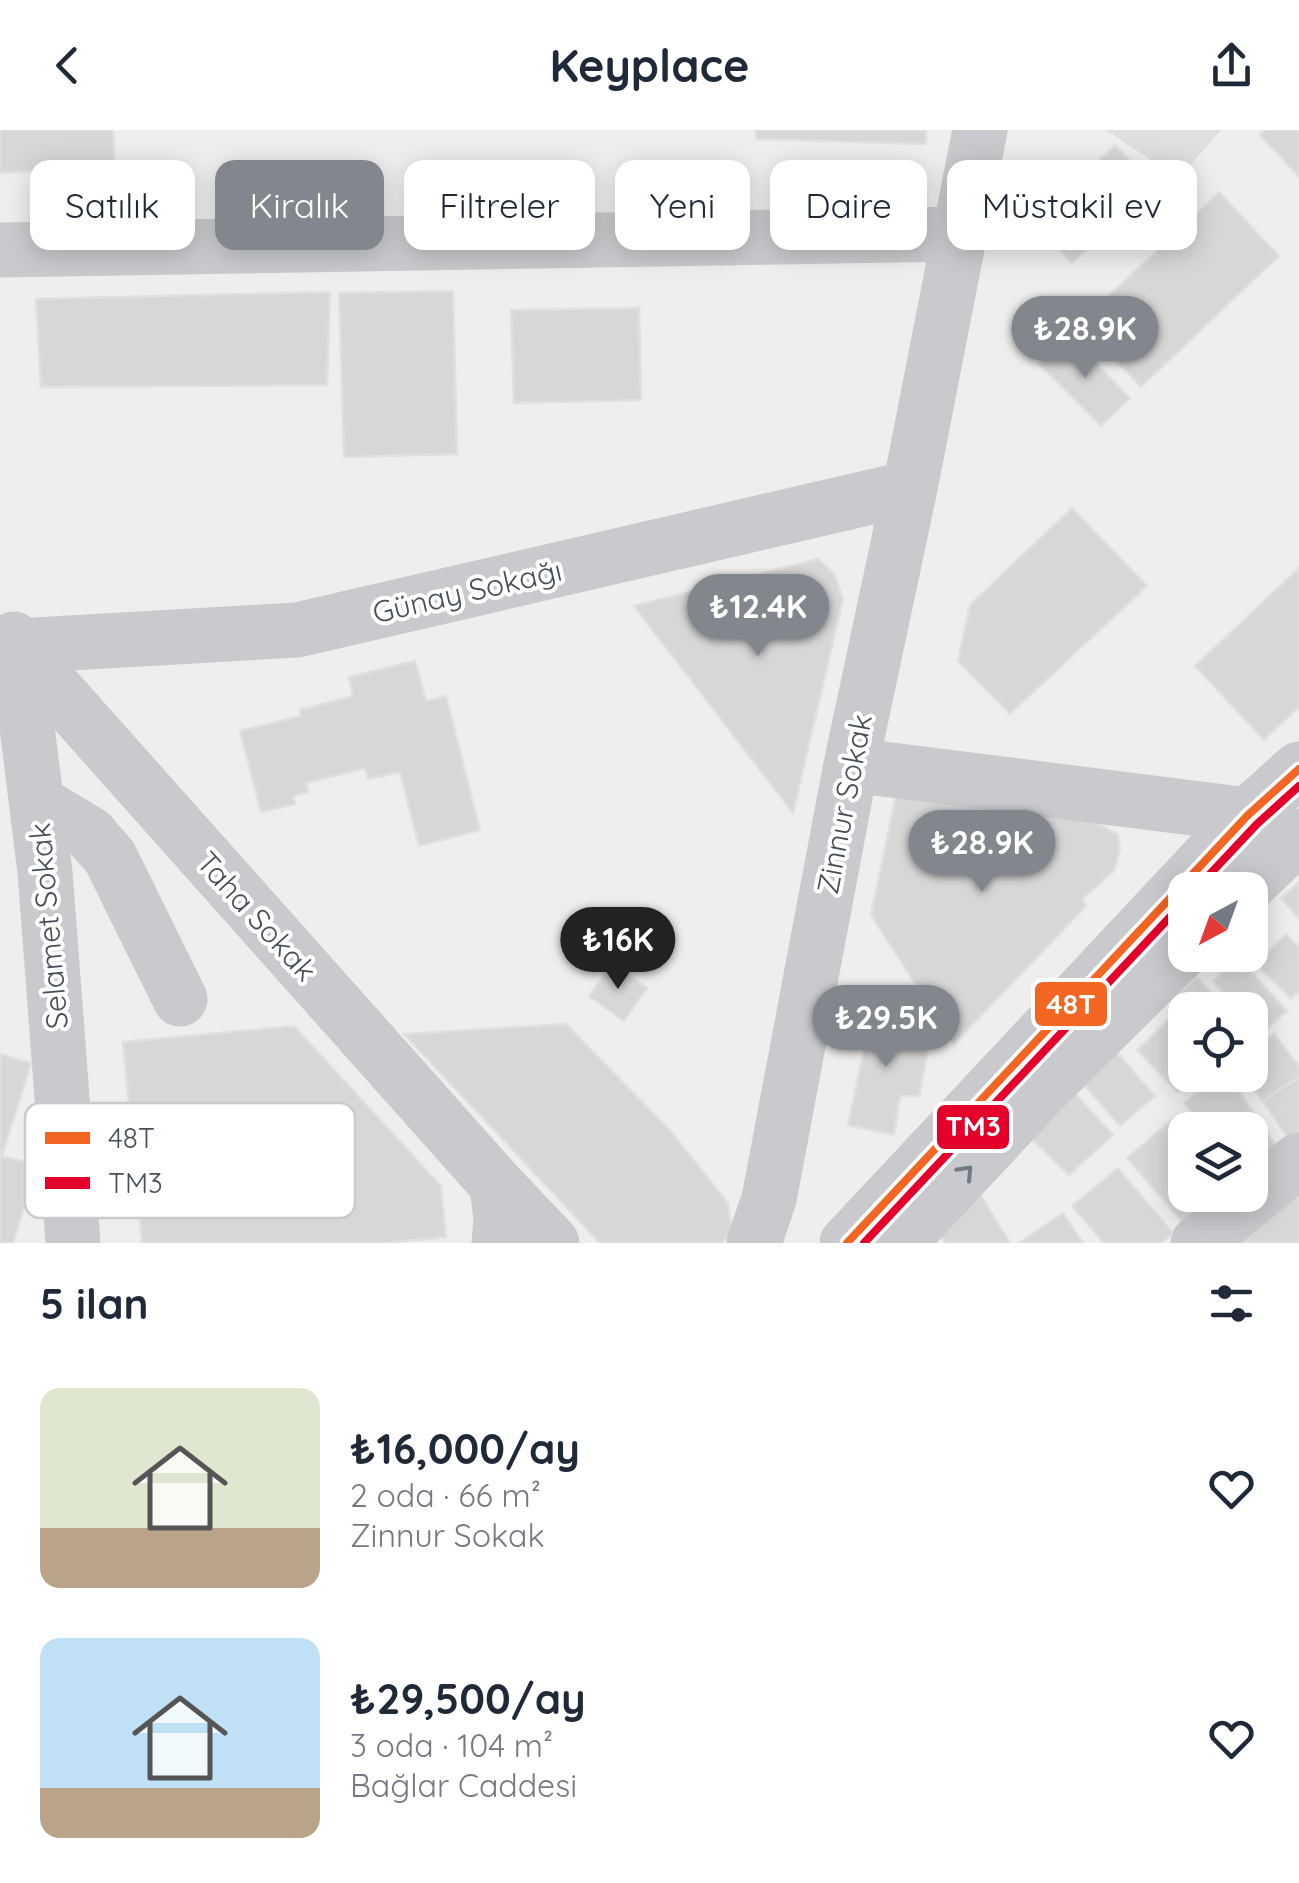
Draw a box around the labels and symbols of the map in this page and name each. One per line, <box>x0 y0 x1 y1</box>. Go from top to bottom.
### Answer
pin: ₺28.9K <box>1004 296 1166 381</box>
street label: Günay Sokağı <box>369 551 565 631</box>
pin: ₺12.4K <box>677 574 839 659</box>
street label: Zinnur Sokak <box>808 711 880 897</box>
pin: ₺28.9K <box>901 810 1063 895</box>
street label: Selamet Sokak <box>20 821 76 1031</box>
street label: Taha Sokak <box>189 843 325 989</box>
north arrow <box>1168 872 1268 972</box>
pin: ₺16K <box>559 907 677 992</box>
line badge: 48T <box>1033 980 1109 1028</box>
pin: ₺29.5K <box>805 985 967 1070</box>
text: 48T <box>1046 986 1096 1021</box>
legend <box>25 1103 355 1218</box>
line badge: TM3 <box>935 1103 1011 1151</box>
text: TM3 <box>945 1108 1001 1143</box>
text: 48T <box>108 1120 155 1155</box>
text: TM3 <box>108 1165 163 1200</box>
one-way arrow <box>954 1165 972 1184</box>

